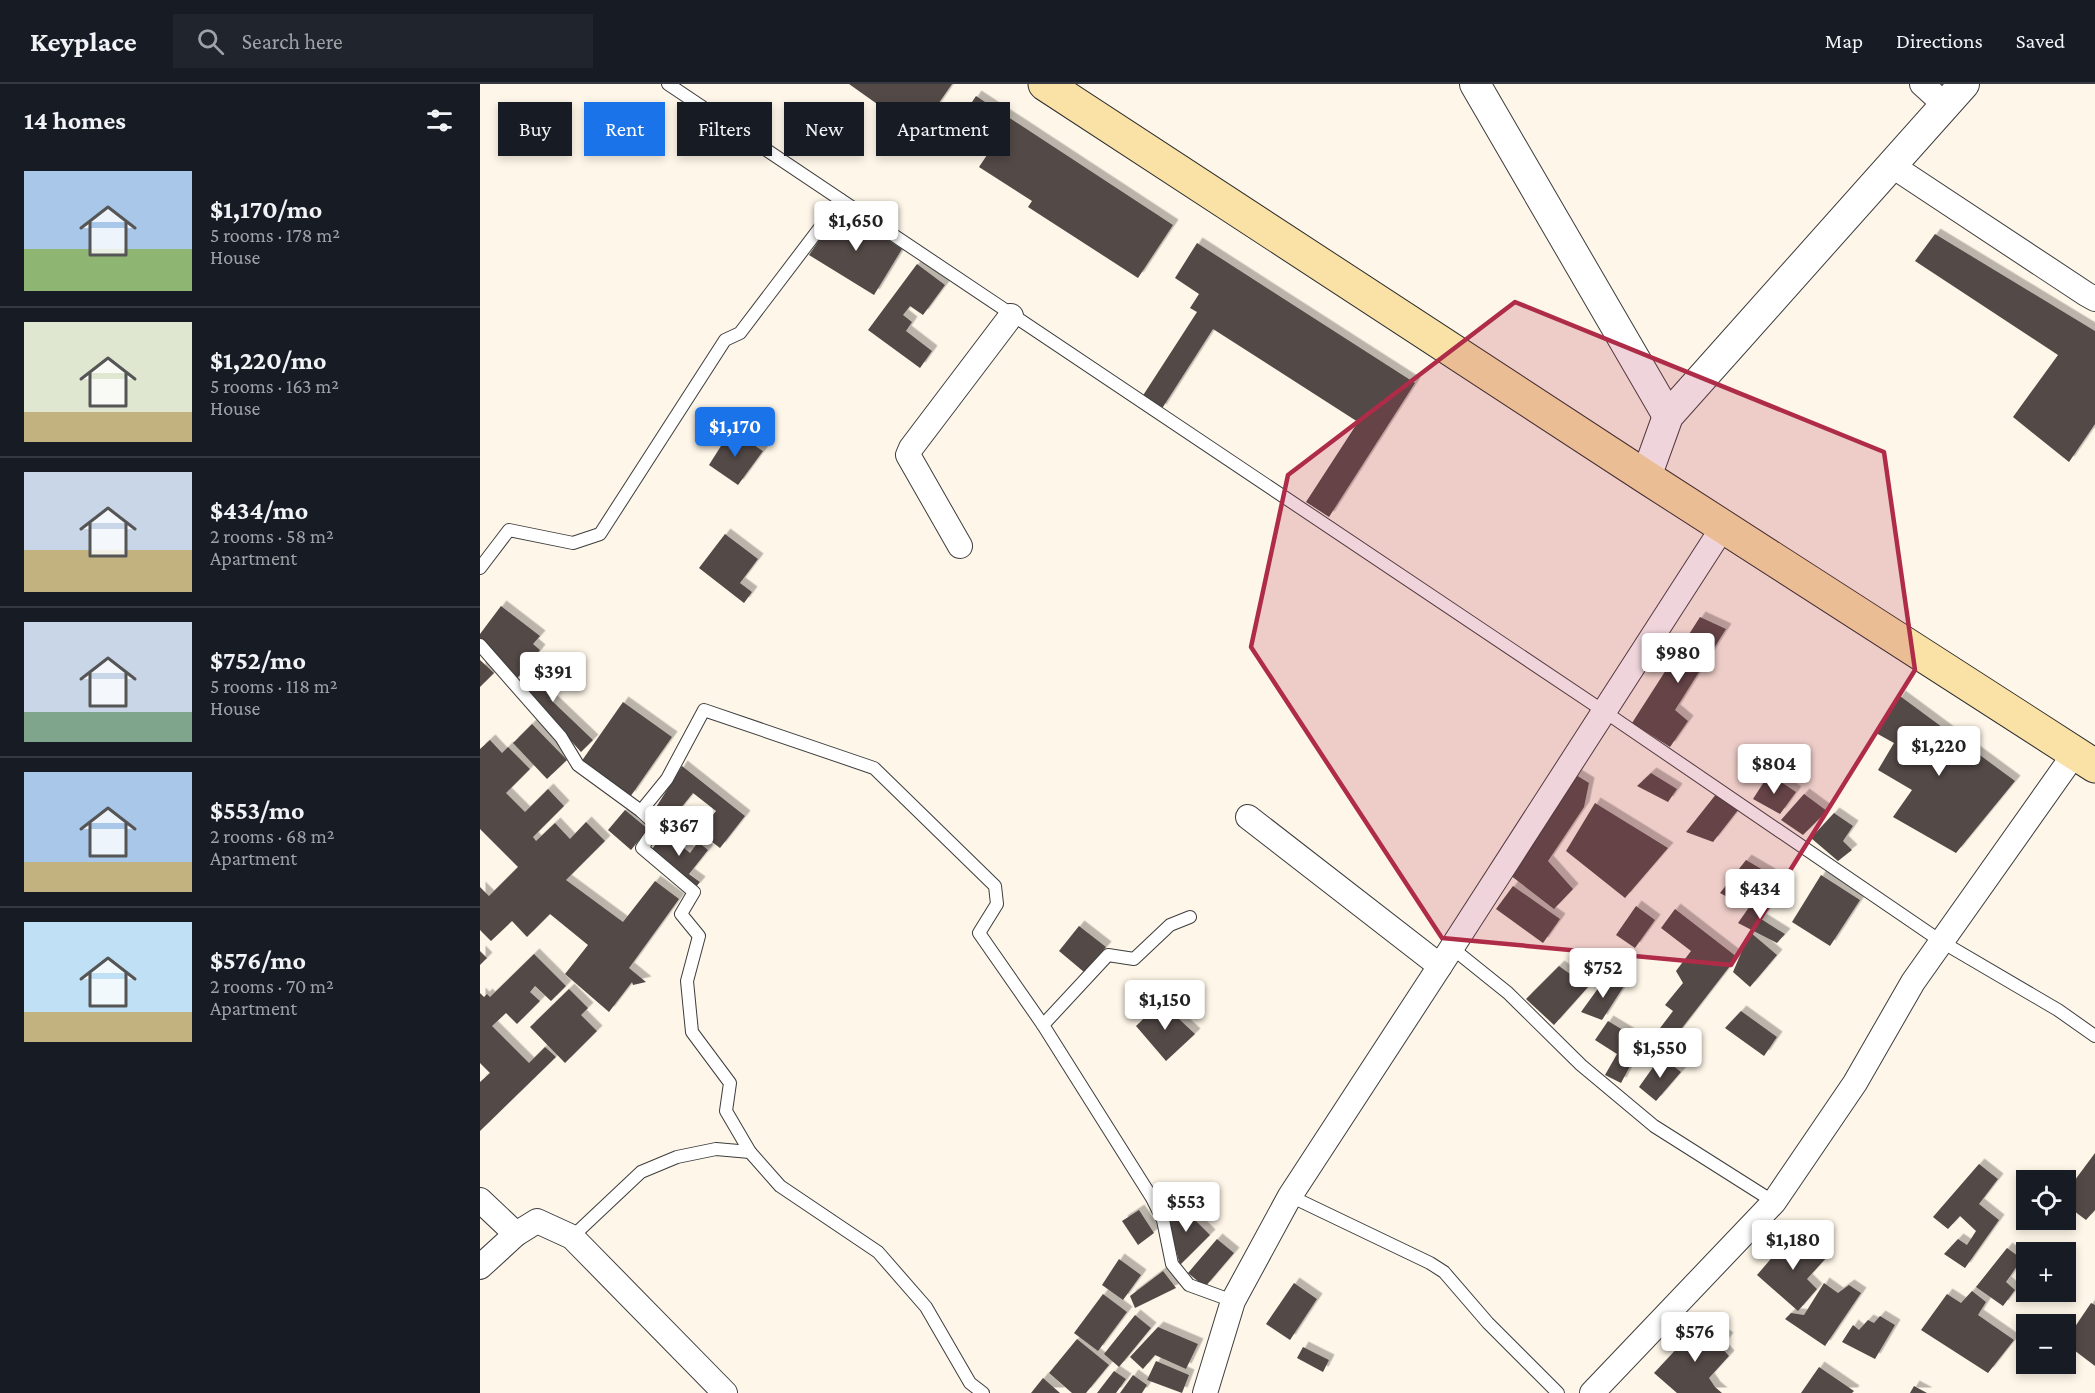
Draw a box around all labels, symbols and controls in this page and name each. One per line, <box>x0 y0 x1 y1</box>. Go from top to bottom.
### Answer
search box <box>173 14 593 68</box>
icon: search <box>194 25 227 58</box>
text: Keyplace <box>30 26 137 57</box>
text: Search here <box>242 29 343 54</box>
text: Map <box>1825 29 1863 53</box>
text: Directions <box>1896 29 1983 53</box>
text: Saved <box>2016 29 2065 53</box>
chip: Buy <box>498 102 572 156</box>
chip: Rent <box>584 102 665 156</box>
chip: Filters <box>677 102 772 156</box>
chip: New <box>784 102 864 156</box>
chip: Apartment <box>876 102 1010 156</box>
icon: filters <box>423 104 456 137</box>
text: 14 homes <box>24 106 126 135</box>
icon: home <box>72 195 144 267</box>
text: $1,170/mo <box>210 195 322 224</box>
pin: $1,650 <box>807 201 905 252</box>
text: $1,650 <box>828 209 884 231</box>
text: 5 rooms · 178 m² <box>210 224 340 246</box>
text: House <box>210 246 260 268</box>
icon: home <box>72 346 144 418</box>
text: $1,220/mo <box>210 346 326 375</box>
text: 5 rooms · 163 m² <box>210 375 339 397</box>
text: House <box>210 397 260 419</box>
pin: $1,170 <box>686 407 784 458</box>
text: $1,170 <box>709 415 761 437</box>
icon: home <box>72 496 144 568</box>
text: $434/mo <box>210 496 308 525</box>
text: 2 rooms · 58 m² <box>210 525 334 547</box>
text: Apartment <box>210 547 297 569</box>
pin: $980 <box>1642 633 1714 684</box>
text: $980 <box>1656 641 1700 663</box>
icon: home <box>72 646 144 718</box>
text: $752/mo <box>210 646 306 675</box>
pin: $391 <box>517 652 589 703</box>
text: $391 <box>534 660 572 682</box>
text: 5 rooms · 118 m² <box>210 675 338 697</box>
text: House <box>210 697 260 719</box>
pin: $1,220 <box>1890 726 1988 777</box>
text: $1,220 <box>1911 734 1967 756</box>
pin: $804 <box>1738 744 1810 795</box>
text: $804 <box>1752 752 1796 774</box>
icon: home <box>72 796 144 868</box>
text: $553/mo <box>210 796 305 825</box>
pin: $367 <box>643 806 715 857</box>
text: $367 <box>659 814 699 836</box>
text: 2 rooms · 68 m² <box>210 825 335 847</box>
text: Apartment <box>210 847 297 869</box>
pin: $434 <box>1724 869 1796 920</box>
text: $434 <box>1739 877 1781 899</box>
icon: home <box>72 946 144 1018</box>
text: $576/mo <box>210 946 306 975</box>
pin: $752 <box>1567 948 1639 999</box>
text: $752 <box>1583 956 1623 978</box>
text: 2 rooms · 70 m² <box>210 975 334 997</box>
pin: $1,150 <box>1116 980 1214 1031</box>
text: $1,150 <box>1139 988 1191 1010</box>
text: Apartment <box>210 997 297 1019</box>
pin: $1,550 <box>1611 1028 1709 1079</box>
text: $1,550 <box>1633 1036 1687 1058</box>
map controls <box>2016 1170 2076 1374</box>
button: locate <box>2016 1170 2076 1230</box>
pin: $553 <box>1150 1182 1222 1233</box>
text: $553 <box>1167 1190 1205 1212</box>
pin: $1,180 <box>1744 1220 1842 1271</box>
text: $1,180 <box>1766 1228 1820 1250</box>
button: + <box>2016 1242 2076 1302</box>
pin: $576 <box>1659 1312 1731 1363</box>
button: − <box>2016 1314 2076 1374</box>
text: $576 <box>1675 1320 1715 1342</box>

